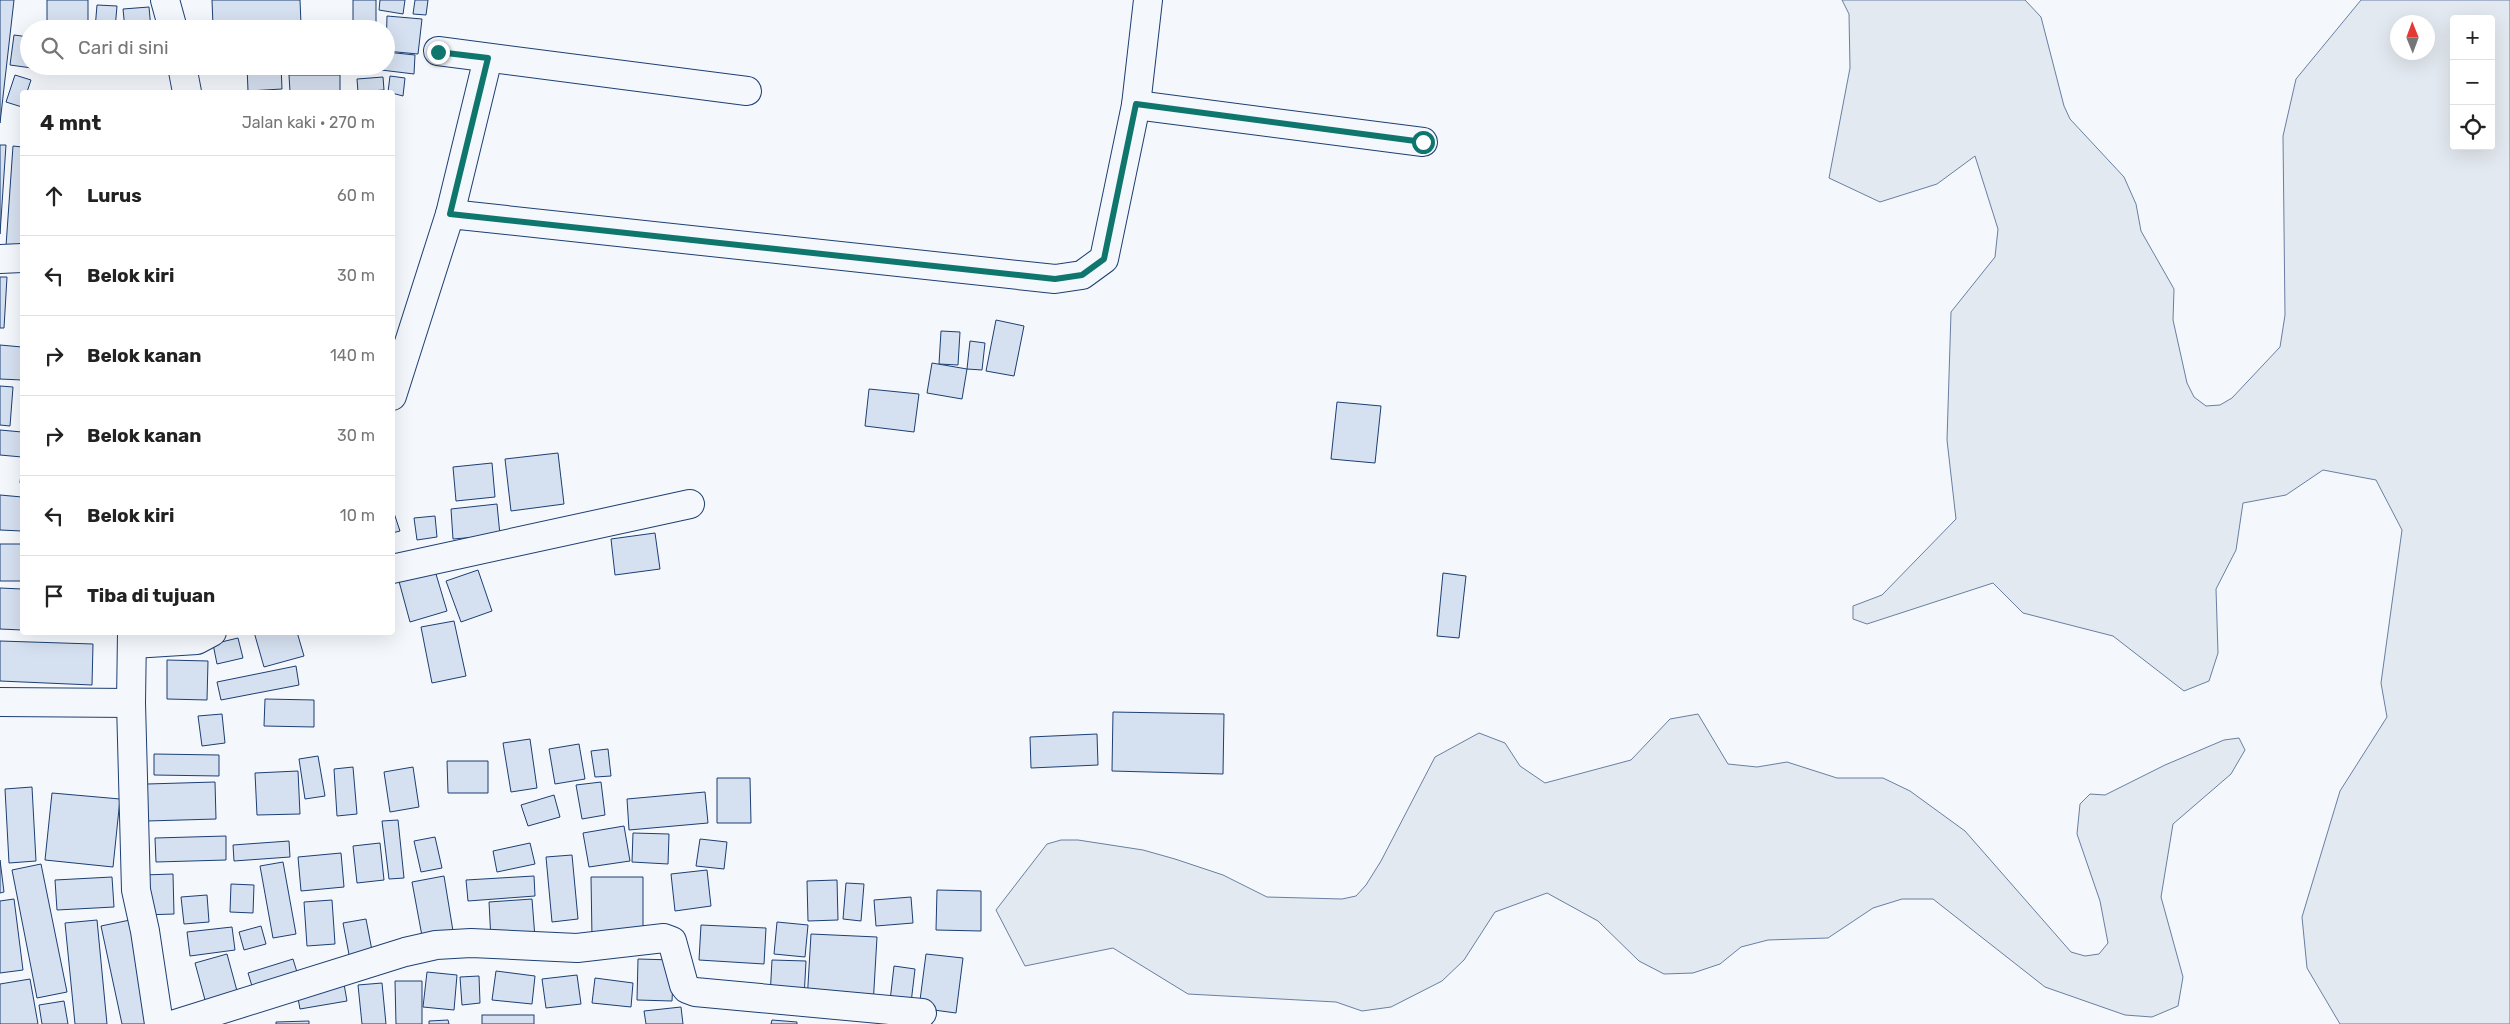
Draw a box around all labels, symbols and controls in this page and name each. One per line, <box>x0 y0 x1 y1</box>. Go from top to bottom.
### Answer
north arrow <box>2390 15 2435 60</box>
map controls <box>2450 15 2495 150</box>
button: + <box>2450 15 2495 60</box>
search box <box>20 20 395 75</box>
icon: search <box>38 34 66 62</box>
text: Cari di sini <box>78 36 169 59</box>
route end <box>427 41 450 64</box>
button: − <box>2450 60 2495 105</box>
button: locate <box>2450 105 2495 150</box>
text: 4 mnt <box>40 110 101 135</box>
text: Jalan kaki · 270 m <box>242 113 375 132</box>
route start <box>1412 131 1435 154</box>
icon: ahead <box>40 182 68 210</box>
text: Lurus <box>87 184 142 207</box>
text: 60 m <box>337 186 375 205</box>
icon: left <box>40 262 68 290</box>
text: Belok kiri <box>87 264 174 287</box>
text: 30 m <box>337 266 375 285</box>
icon: right <box>40 342 68 370</box>
text: Belok kanan <box>87 344 202 367</box>
text: 140 m <box>330 346 375 365</box>
icon: right <box>40 422 68 450</box>
text: Belok kanan <box>87 424 202 447</box>
text: 30 m <box>337 426 375 445</box>
icon: left <box>40 502 68 530</box>
text: Belok kiri <box>87 504 174 527</box>
text: 10 m <box>340 506 375 525</box>
icon: arrive <box>40 582 68 610</box>
text: Tiba di tujuan <box>87 584 215 607</box>

